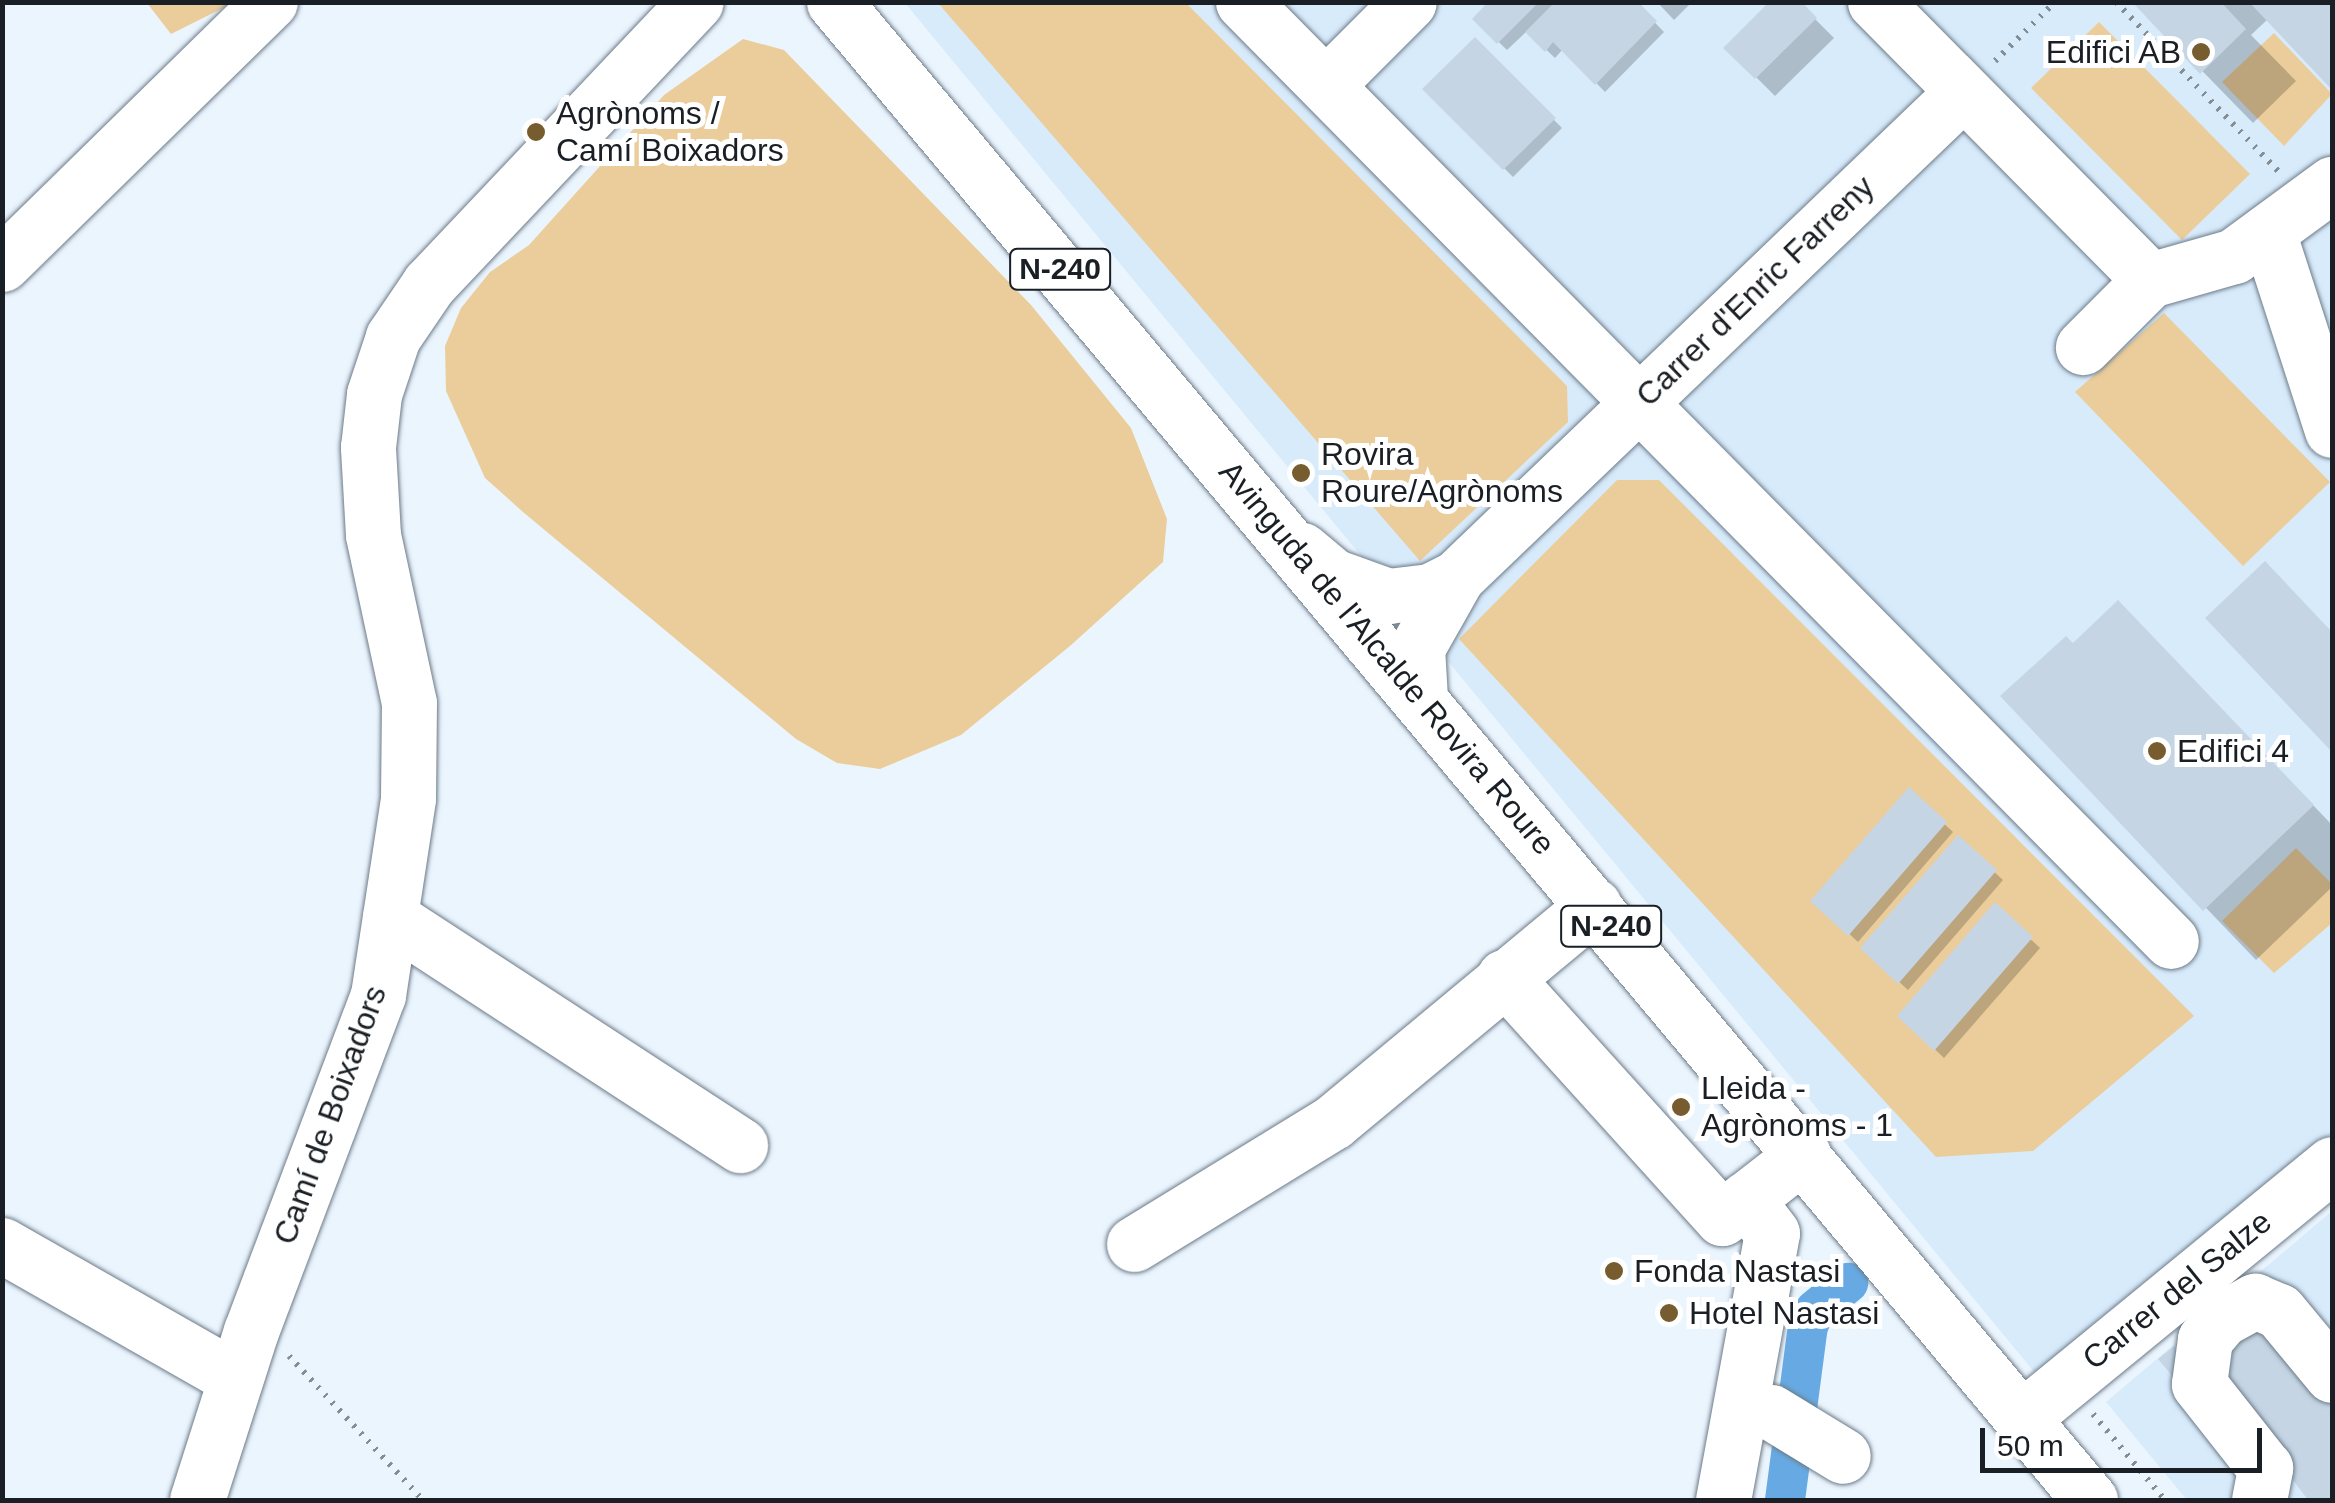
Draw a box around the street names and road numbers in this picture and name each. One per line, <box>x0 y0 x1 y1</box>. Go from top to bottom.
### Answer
street label: Carrer d'Enric Farreny <box>1628 168 1882 414</box>
road number: N-240 <box>1008 244 1112 294</box>
street label: Avinguda de l'Alcalde Rovira Roure <box>1211 453 1563 863</box>
road number: N-240 <box>1558 901 1664 951</box>
street label: Camí de Boixadors <box>265 981 395 1249</box>
street label: Carrer del Salze <box>2075 1202 2279 1378</box>

